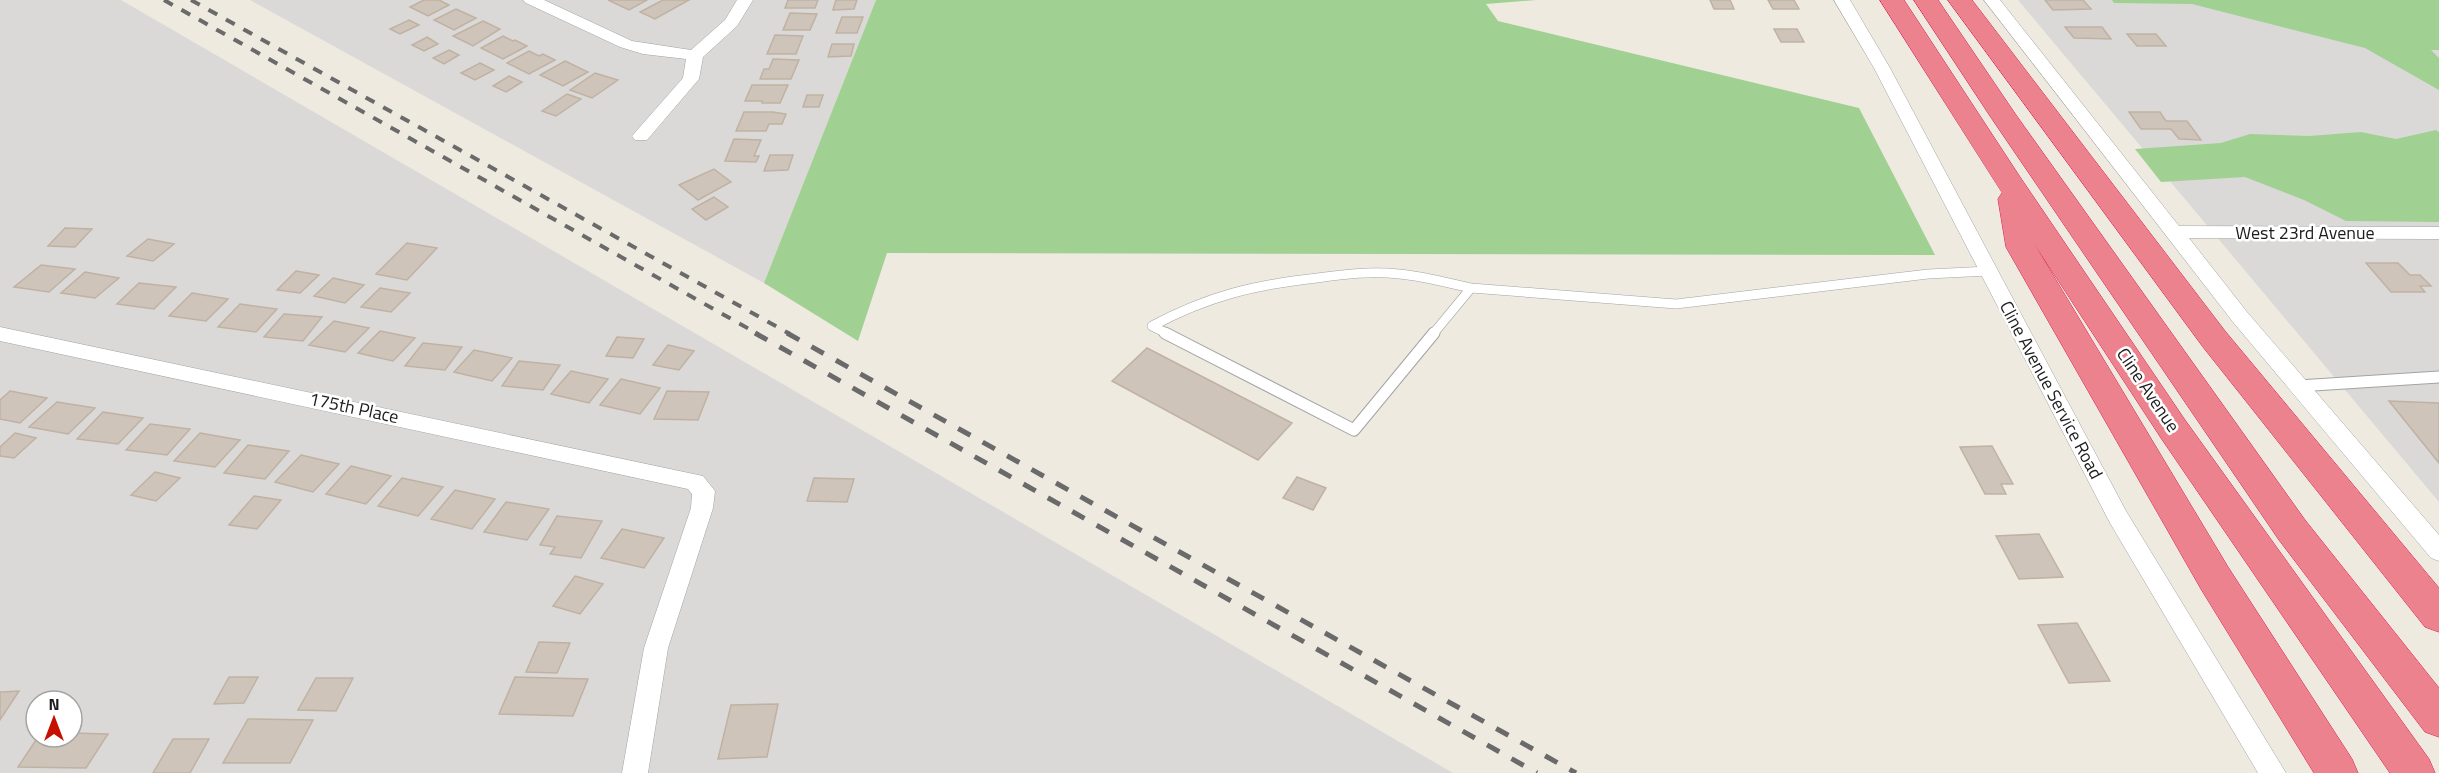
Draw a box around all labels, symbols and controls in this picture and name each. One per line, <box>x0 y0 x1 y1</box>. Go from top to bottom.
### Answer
street label: West 23rd Avenue <box>2235 219 2375 246</box>
street label: Cline Avenue Service Road <box>1993 296 2110 484</box>
street label: Cline Avenue <box>2110 342 2187 437</box>
street label: 175th Place <box>307 385 401 430</box>
north arrow <box>24 689 84 749</box>
text: N <box>48 692 60 716</box>

